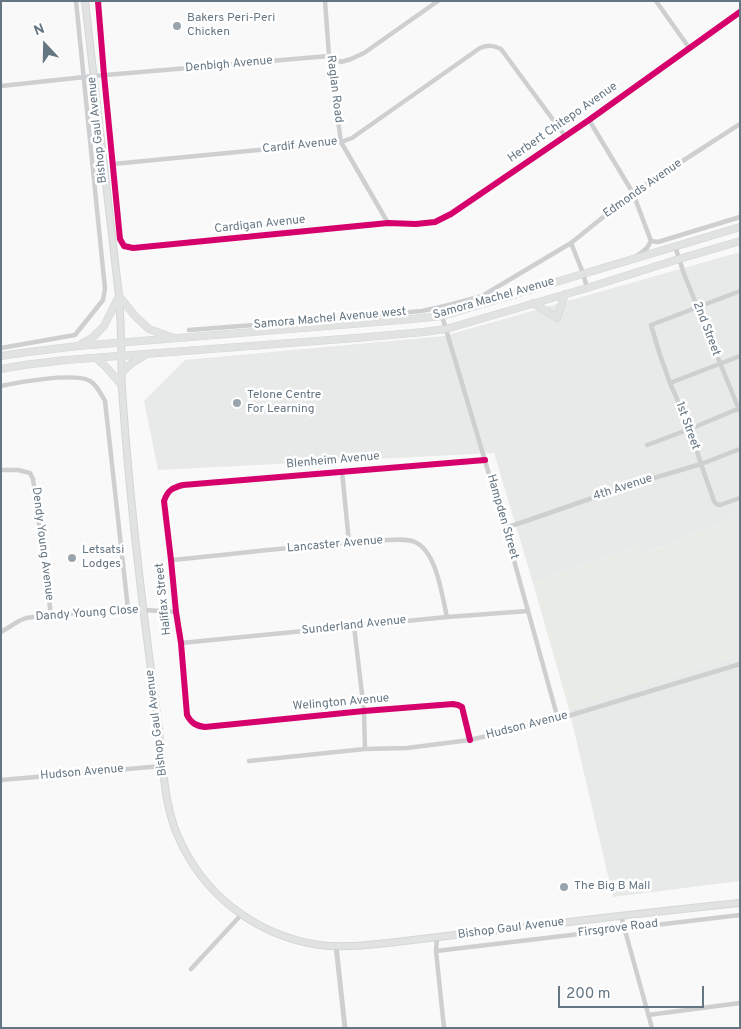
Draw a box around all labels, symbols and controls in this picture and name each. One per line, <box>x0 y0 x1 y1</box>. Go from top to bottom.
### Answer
place label: Bakers Peri-Peri Chicken <box>187 12 275 40</box>
north arrow <box>20 20 70 70</box>
marker: Bakers Peri-Peri Chicken <box>171 20 183 32</box>
text: N <box>32 21 47 40</box>
street label: Denbigh Avenue <box>185 54 273 76</box>
street label: Raglan Road <box>323 54 345 124</box>
street label: Bishop Gaul Avenue <box>85 76 111 184</box>
street label: Herbert Chitepo Avenue <box>505 80 621 166</box>
street label: Cardif Avenue <box>262 135 338 157</box>
street label: Edmonds Avenue <box>601 157 685 221</box>
street label: Cardigan Avenue <box>214 213 306 237</box>
street label: Samora Machel Avenue <box>432 275 556 323</box>
street label: 2nd Street <box>689 300 723 358</box>
street label: Samora Machel Avenue west <box>253 305 407 333</box>
place label: Telone Centre For Learning <box>247 389 321 417</box>
marker: Telone Centre For Learning <box>231 397 243 409</box>
street label: 1st Street <box>672 400 702 452</box>
street label: Blenheim Avenue <box>286 450 380 472</box>
street label: 4th Avenue <box>592 472 654 504</box>
street label: Hampden Street <box>483 473 521 561</box>
street label: Dendy Young Avenue <box>28 486 56 602</box>
street label: Lancaster Avenue <box>286 534 384 556</box>
place label: Letsatsi Lodges <box>82 544 124 572</box>
marker: Letsatsi Lodges <box>66 552 78 564</box>
street label: Halifax Street <box>153 562 175 636</box>
street label: Dandy Young Close <box>35 603 139 625</box>
street label: Sunderland Avenue <box>301 613 407 639</box>
street label: Bishop Gaul Avenue <box>143 669 171 777</box>
street label: Welington Avenue <box>292 692 390 714</box>
street label: Hudson Avenue <box>485 709 569 743</box>
street label: Hudson Avenue <box>40 762 124 784</box>
place label: The Big B Mall <box>574 880 650 894</box>
marker: The Big B Mall <box>558 881 570 893</box>
street label: Bishop Gaul Avenue <box>457 915 565 943</box>
street label: Firsgrove Road <box>577 917 659 941</box>
scale bar <box>561 976 707 1008</box>
text: 200 m <box>566 985 611 1004</box>

